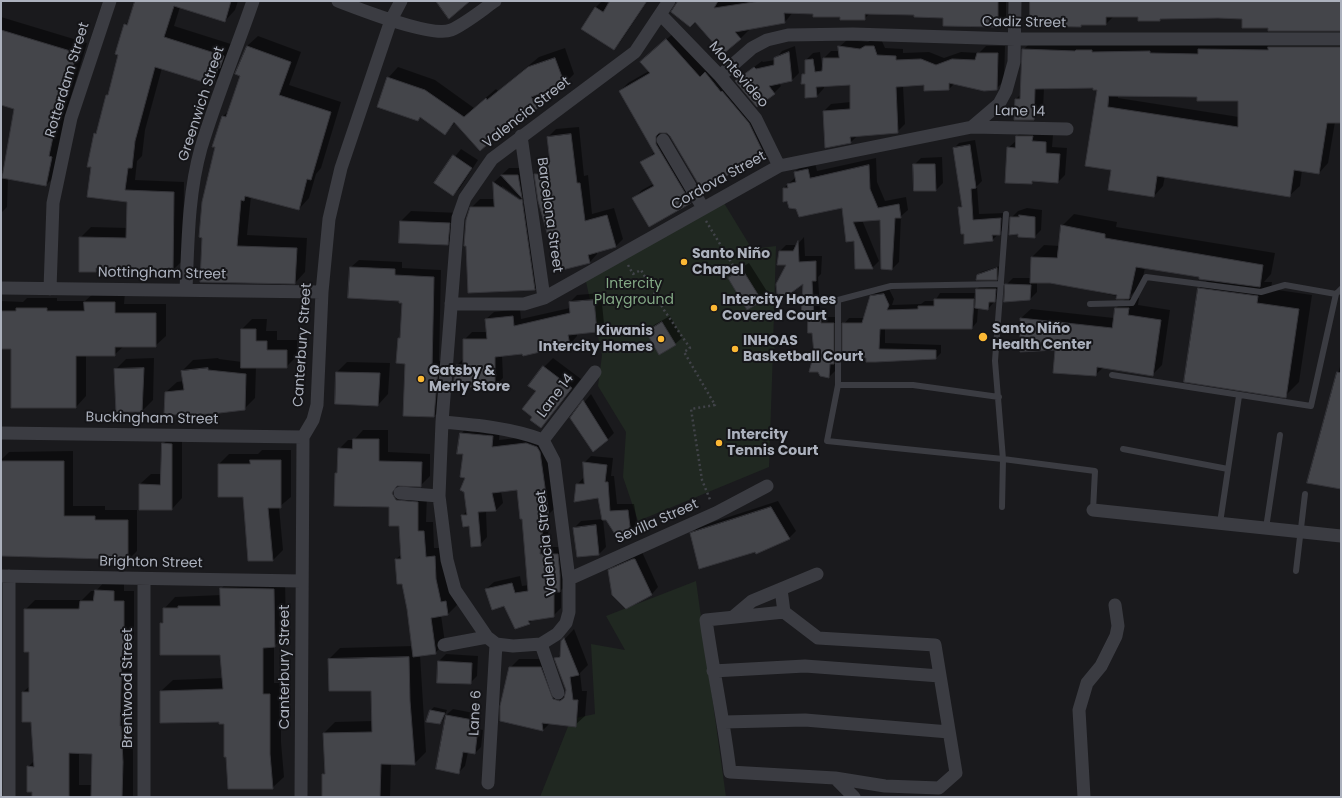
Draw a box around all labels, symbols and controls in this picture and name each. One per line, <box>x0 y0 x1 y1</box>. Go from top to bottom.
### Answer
street label: Cadiz Street <box>982 14 1066 32</box>
street label: Rotterdam Street <box>42 20 94 140</box>
street label: Montevideo <box>705 38 771 112</box>
street label: Greenwich Street <box>176 45 228 163</box>
street label: Valencia Street <box>480 74 574 152</box>
street label: Lane 14 <box>995 103 1045 121</box>
street label: Cordova Street <box>669 148 769 214</box>
street label: Barcelona Street <box>533 156 565 274</box>
place label: Santo Niño Chapel <box>692 246 770 278</box>
marker: Santo Niño Chapel <box>679 257 689 267</box>
street label: Nottingham Street <box>98 264 226 284</box>
park label: Intercity Playground <box>594 276 674 308</box>
street label: Canterbury Street <box>290 282 316 408</box>
place label: Intercity Homes Covered Court <box>722 292 836 324</box>
marker: Intercity Homes Covered Court <box>709 303 719 313</box>
place label: Santo Niño Health Center <box>992 321 1092 354</box>
place label: Kiwanis Intercity Homes <box>539 323 653 356</box>
marker: Santo Niño Health Center <box>977 331 989 343</box>
place label: INHOAS Basketball Court <box>743 333 863 366</box>
marker: Kiwanis Intercity Homes <box>656 334 666 344</box>
marker: INHOAS Basketball Court <box>730 344 740 354</box>
place label: Gatsby & Merly Store <box>429 363 510 396</box>
street label: Lane 14 <box>534 371 578 421</box>
marker: Gatsby & Merly Store <box>416 374 426 384</box>
street label: Buckingham Street <box>86 409 218 429</box>
place label: Intercity Tennis Court <box>727 427 818 460</box>
marker: Intercity Tennis Court <box>714 438 724 448</box>
street label: Valencia Street <box>533 489 561 597</box>
street label: Sevilla Street <box>613 496 701 548</box>
street label: Brighton Street <box>99 554 203 572</box>
street label: Canterbury Street <box>277 605 293 729</box>
street label: Brentwood Street <box>120 628 136 748</box>
street label: Lane 6 <box>466 690 486 736</box>

